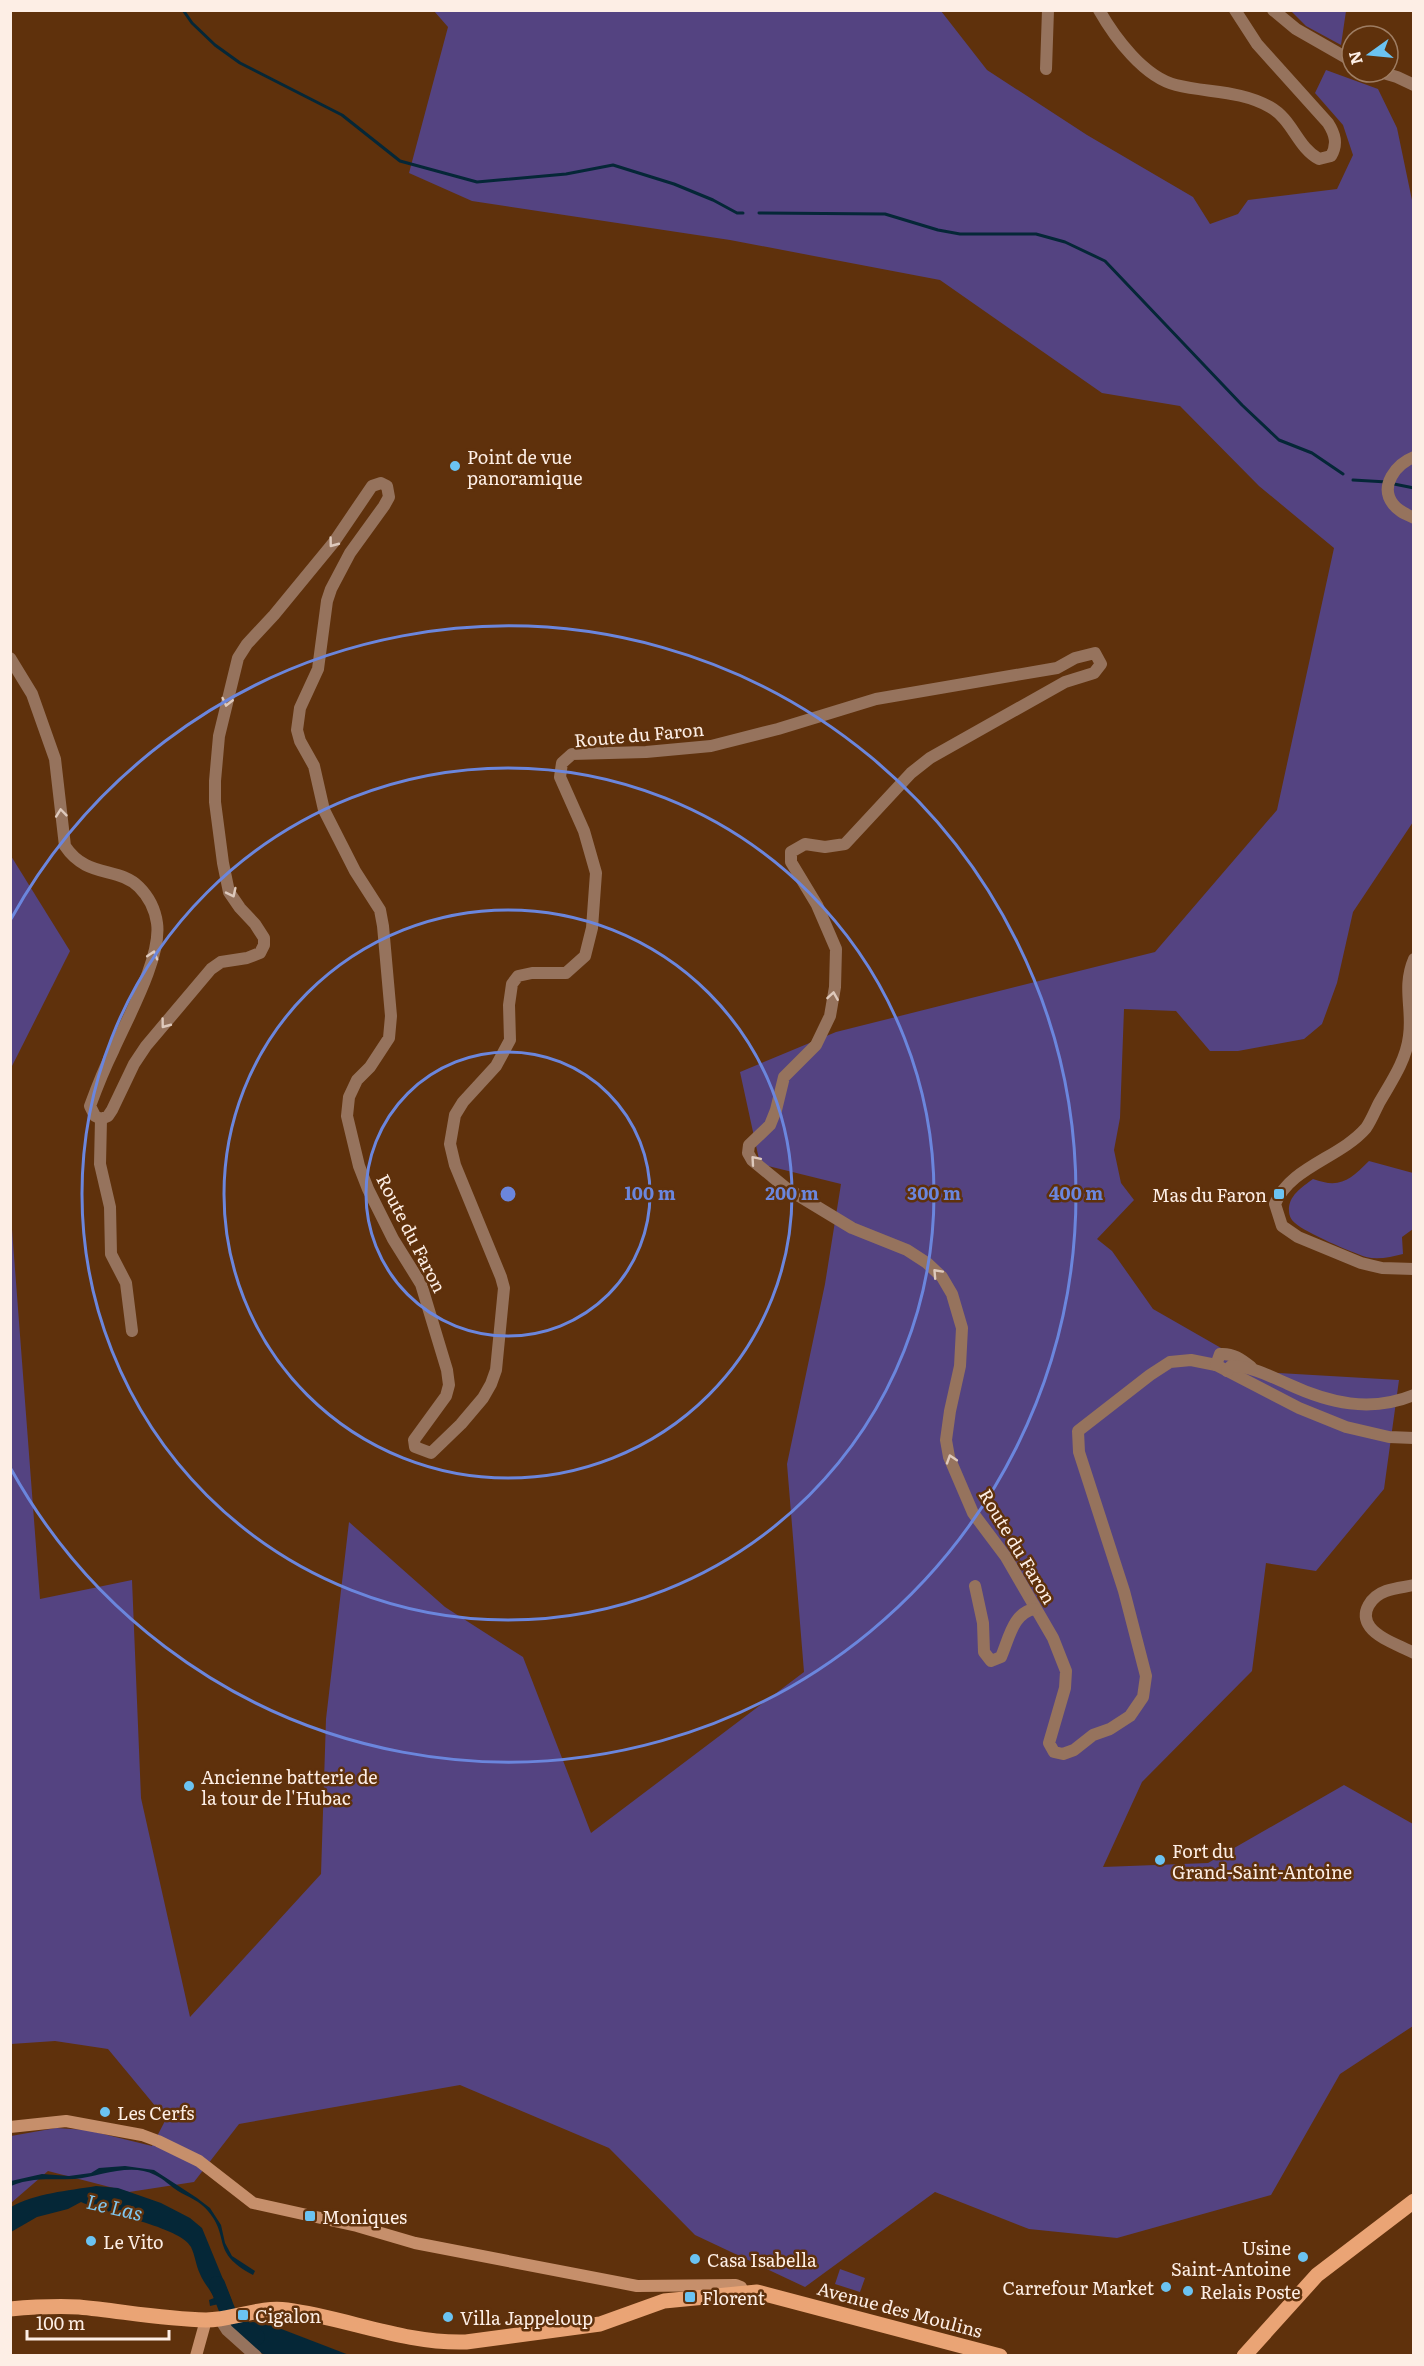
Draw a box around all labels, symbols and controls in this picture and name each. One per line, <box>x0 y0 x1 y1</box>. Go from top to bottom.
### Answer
north arrow <box>1340 24 1400 84</box>
text: N <box>1341 49 1368 68</box>
place label: Point de vue panoramique <box>467 443 583 491</box>
marker: Point de vue panoramique <box>448 459 462 473</box>
one-way arrow <box>329 536 340 547</box>
one-way arrow <box>221 696 234 706</box>
street label: Route du Faron <box>573 715 705 753</box>
one-way arrow <box>55 808 68 817</box>
one-way arrow <box>224 887 236 898</box>
one-way arrow <box>146 950 158 961</box>
one-way arrow <box>827 991 839 1000</box>
one-way arrow <box>162 1017 173 1028</box>
one-way arrow <box>751 1156 762 1167</box>
street label: Route du Faron <box>370 1169 454 1297</box>
text: 100 m <box>624 1179 676 1206</box>
text: 200 m <box>765 1179 819 1206</box>
text: 300 m <box>907 1179 961 1206</box>
text: 400 m <box>1049 1179 1103 1206</box>
place label: Mas du Faron <box>1152 1181 1267 1208</box>
centre of rings <box>498 1184 518 1204</box>
marker: Mas du Faron <box>1272 1187 1286 1201</box>
one-way arrow <box>933 1269 944 1280</box>
one-way arrow <box>946 1454 958 1465</box>
street label: Route du Faron <box>973 1483 1063 1609</box>
place label: Ancienne batterie de la tour de l'Hubac <box>201 1763 378 1811</box>
marker: Ancienne batterie de la tour de l'Hubac <box>182 1779 196 1793</box>
place label: Fort du Grand-Saint-Antoine <box>1172 1837 1352 1885</box>
marker: Fort du Grand-Saint-Antoine <box>1153 1853 1167 1867</box>
place label: Les Cerfs <box>117 2099 194 2126</box>
marker: Les Cerfs <box>98 2105 112 2119</box>
water label: Le Las <box>84 2185 146 2227</box>
place label: Moniques <box>322 2203 407 2230</box>
marker: Moniques <box>303 2209 317 2223</box>
place label: Le Vito <box>103 2228 164 2255</box>
marker: Le Vito <box>84 2234 98 2248</box>
place label: Usine Saint-Antoine <box>1171 2234 1291 2282</box>
place label: Casa Isabella <box>707 2246 817 2273</box>
marker: Usine Saint-Antoine <box>1296 2250 1310 2264</box>
marker: Casa Isabella <box>688 2252 702 2266</box>
street label: Avenue des Moulins <box>814 2274 986 2344</box>
place label: Carrefour Market <box>1003 2274 1155 2301</box>
place label: Relais Poste <box>1200 2278 1301 2305</box>
marker: Carrefour Market <box>1159 2280 1173 2294</box>
place label: Florent <box>702 2284 766 2311</box>
marker: Relais Poste <box>1181 2284 1195 2298</box>
marker: Florent <box>683 2290 697 2304</box>
place label: Cigalon <box>255 2302 321 2329</box>
scale bar <box>27 2303 170 2341</box>
place label: Villa Jappeloup <box>460 2304 593 2331</box>
marker: Cigalon <box>236 2308 250 2322</box>
text: 100 m <box>36 2309 85 2336</box>
marker: Villa Jappeloup <box>441 2310 455 2324</box>

